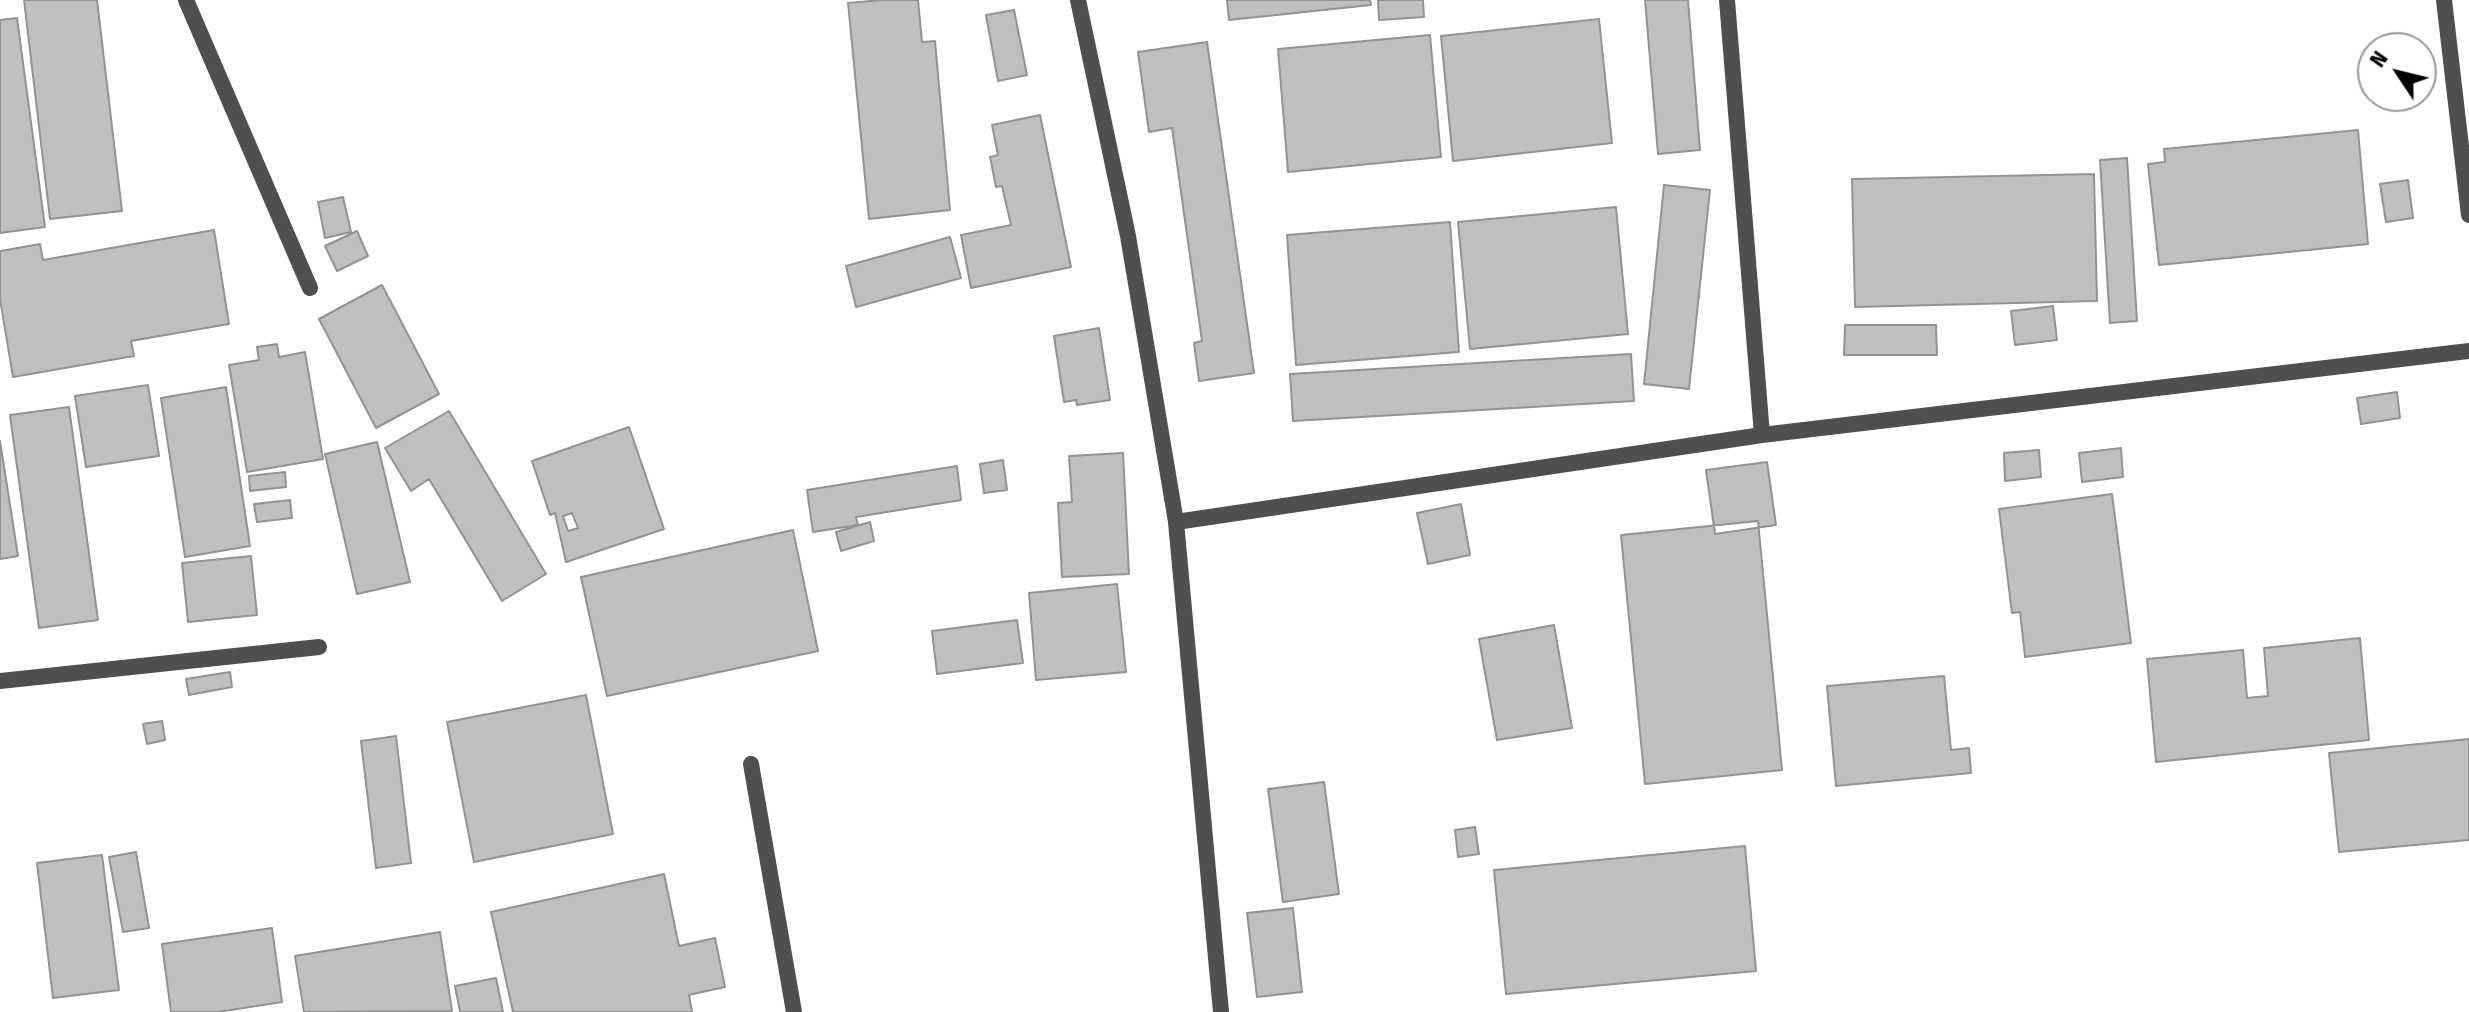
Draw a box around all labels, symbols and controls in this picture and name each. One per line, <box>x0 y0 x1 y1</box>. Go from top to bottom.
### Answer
north arrow <box>2357 32 2437 112</box>
text: N <box>2364 46 2393 72</box>

